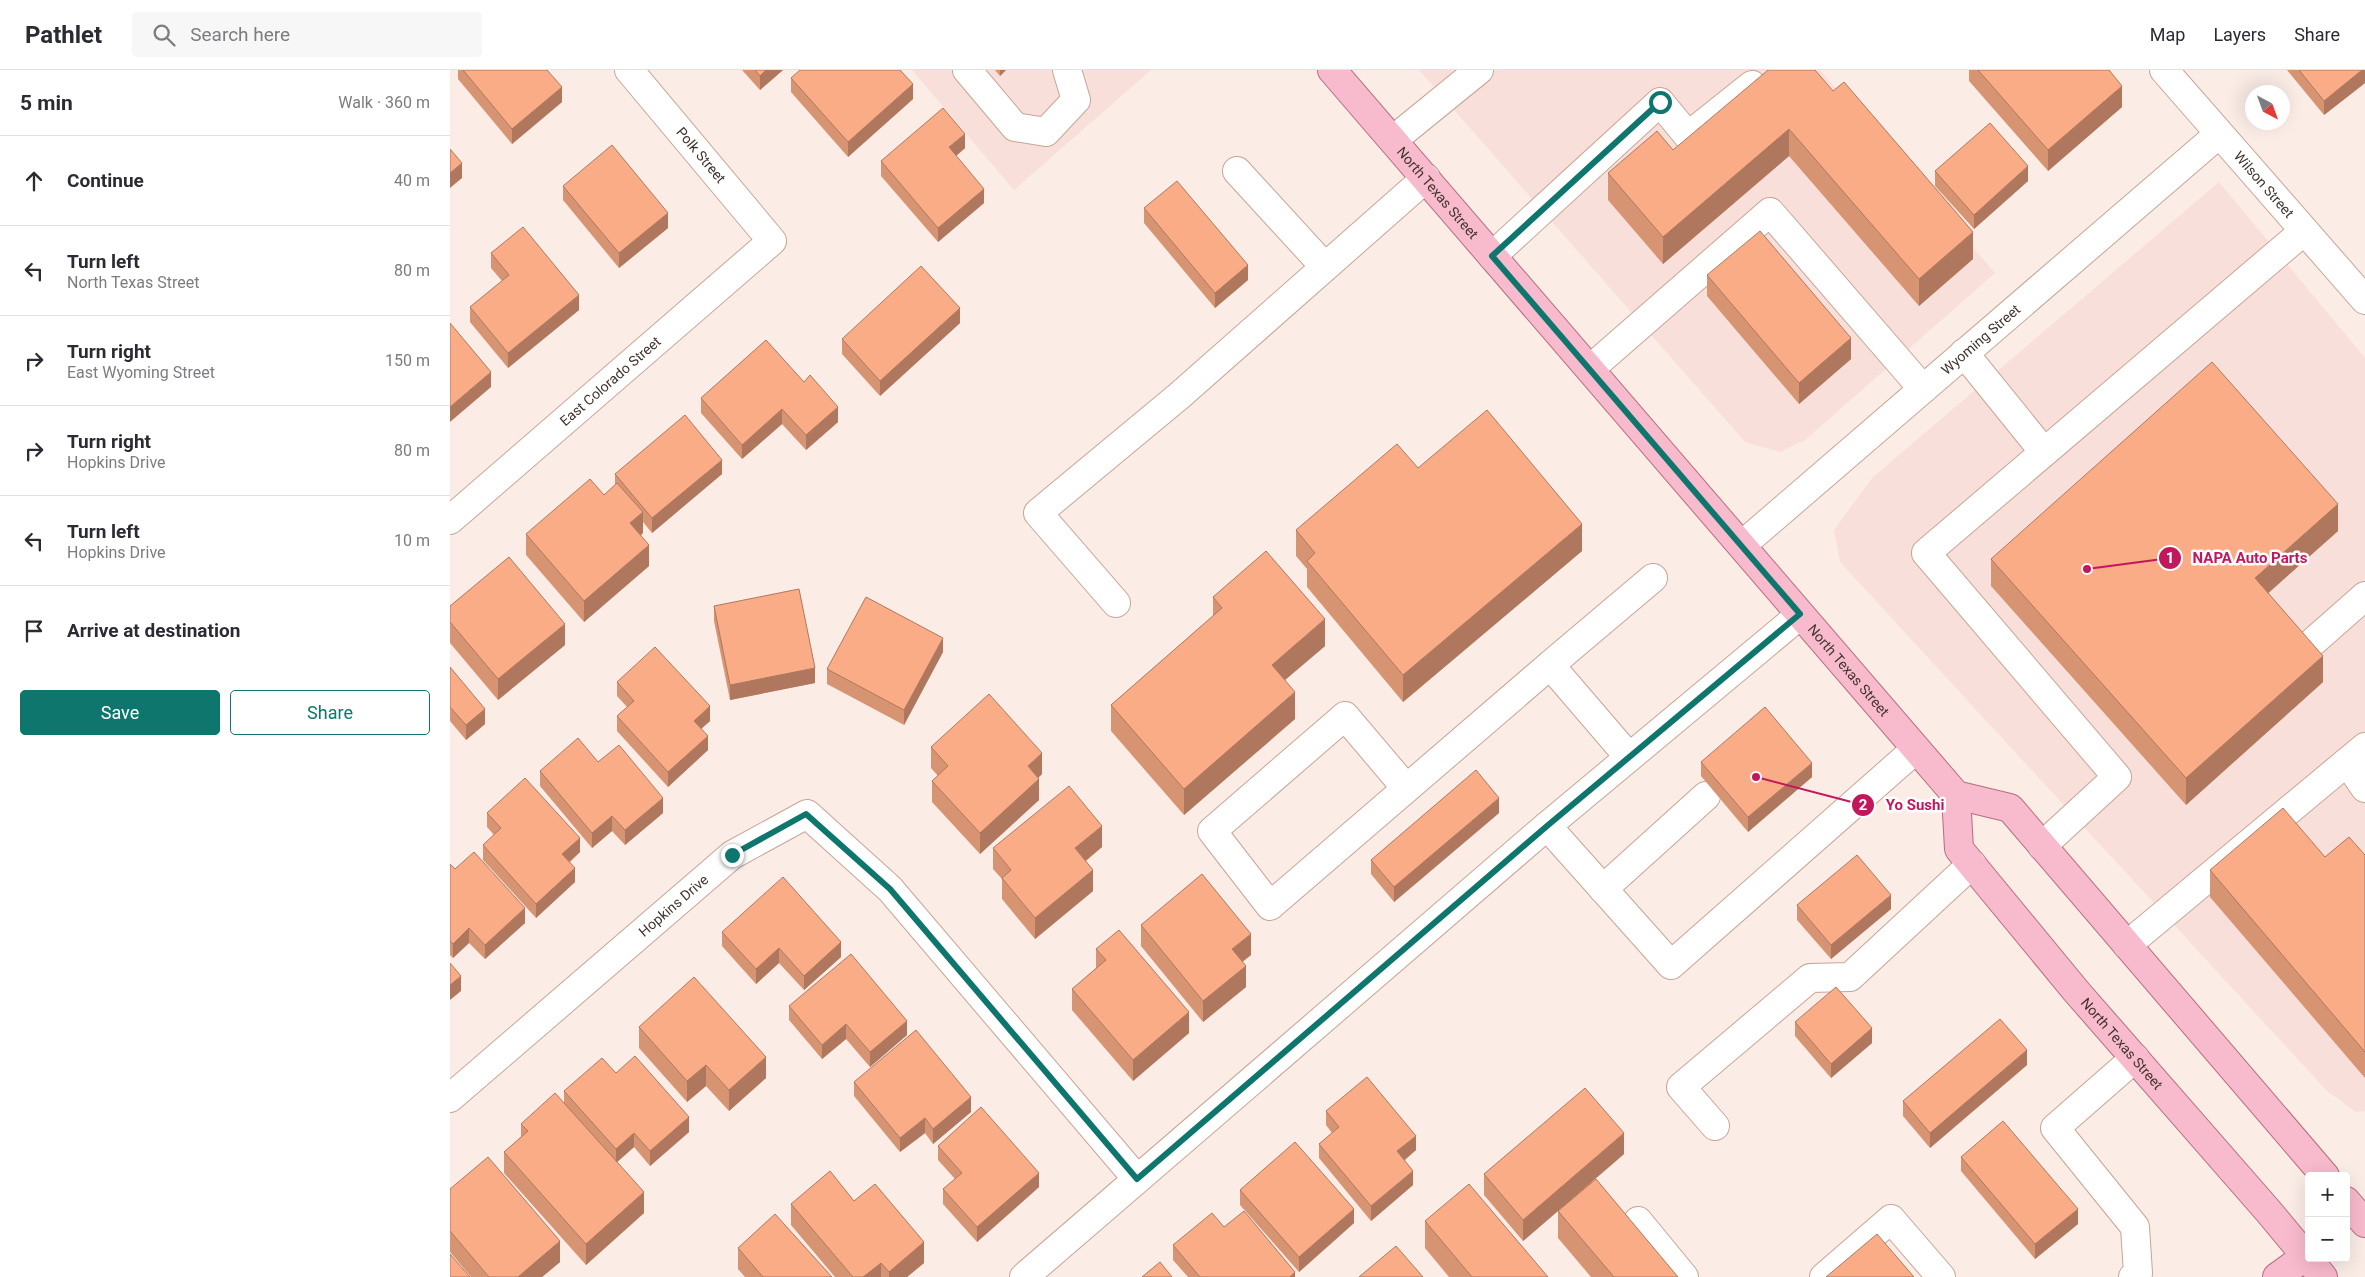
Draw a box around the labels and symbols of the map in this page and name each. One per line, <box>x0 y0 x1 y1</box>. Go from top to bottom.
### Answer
north arrow <box>2245 85 2290 130</box>
route start <box>1649 91 1672 114</box>
street label: Polk Street <box>673 124 729 186</box>
street label: North Texas Street <box>1394 144 1482 242</box>
street label: Wilson Street <box>2231 148 2298 221</box>
street label: Wyoming Street <box>1938 301 2024 378</box>
street label: East Colorado Street <box>557 333 664 429</box>
callout: NAPA Auto Parts <box>2158 543 2317 573</box>
text: 1 <box>2166 549 2174 567</box>
text: NAPA Auto Parts <box>2193 549 2308 567</box>
street label: North Texas Street <box>1805 621 1893 720</box>
callout: Yo Sushi <box>1851 790 1955 820</box>
text: 2 <box>1859 796 1868 814</box>
text: Yo Sushi <box>1886 796 1944 814</box>
route end <box>721 844 744 867</box>
street label: Hopkins Drive <box>636 871 711 940</box>
street label: North Texas Street <box>2078 995 2166 1093</box>

